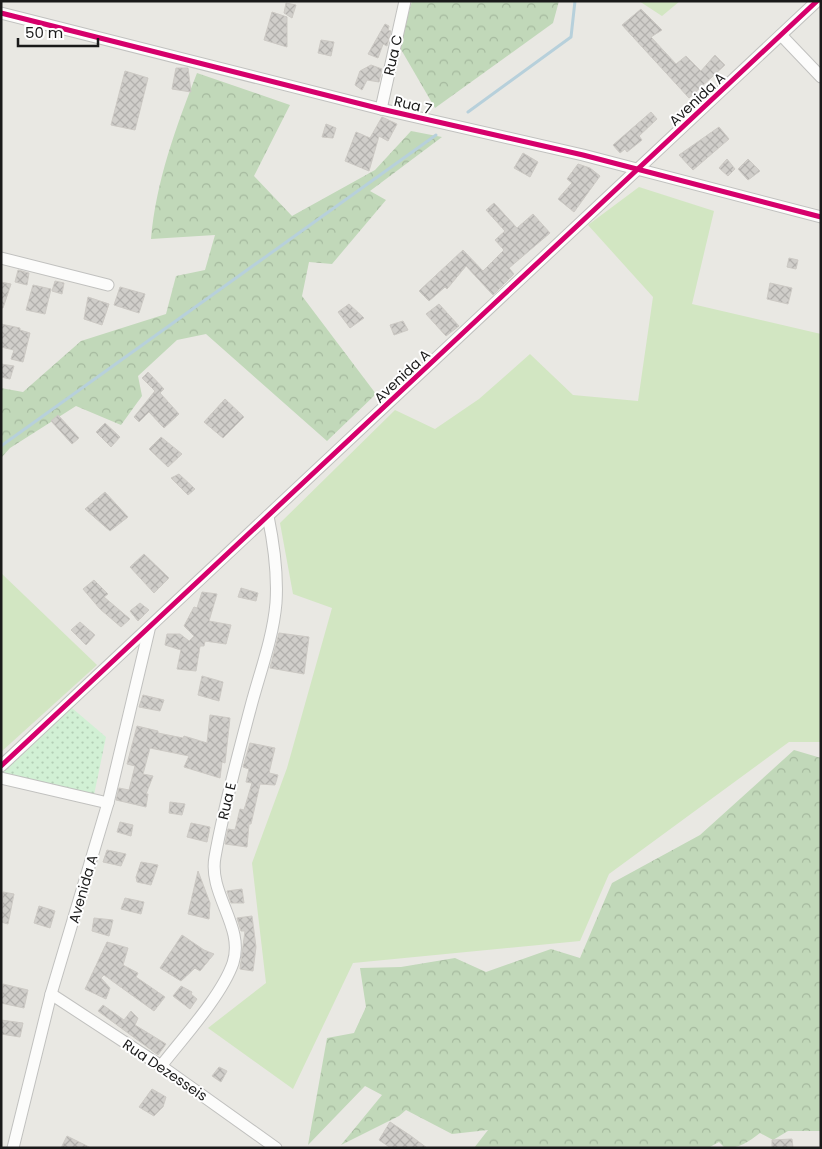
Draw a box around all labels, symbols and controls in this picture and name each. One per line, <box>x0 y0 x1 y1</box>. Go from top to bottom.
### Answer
scale bar <box>18 15 98 47</box>
text: 50 m <box>25 22 63 43</box>
street label: Rua C <box>379 33 407 77</box>
street label: Avenida A <box>664 68 730 130</box>
street label: Rua 7 <box>392 91 434 119</box>
street label: Avenida A <box>369 345 435 407</box>
street label: Rua E <box>213 780 241 822</box>
street label: Avenida A <box>64 852 102 926</box>
street label: Rua Dezesseis <box>119 1034 211 1106</box>

